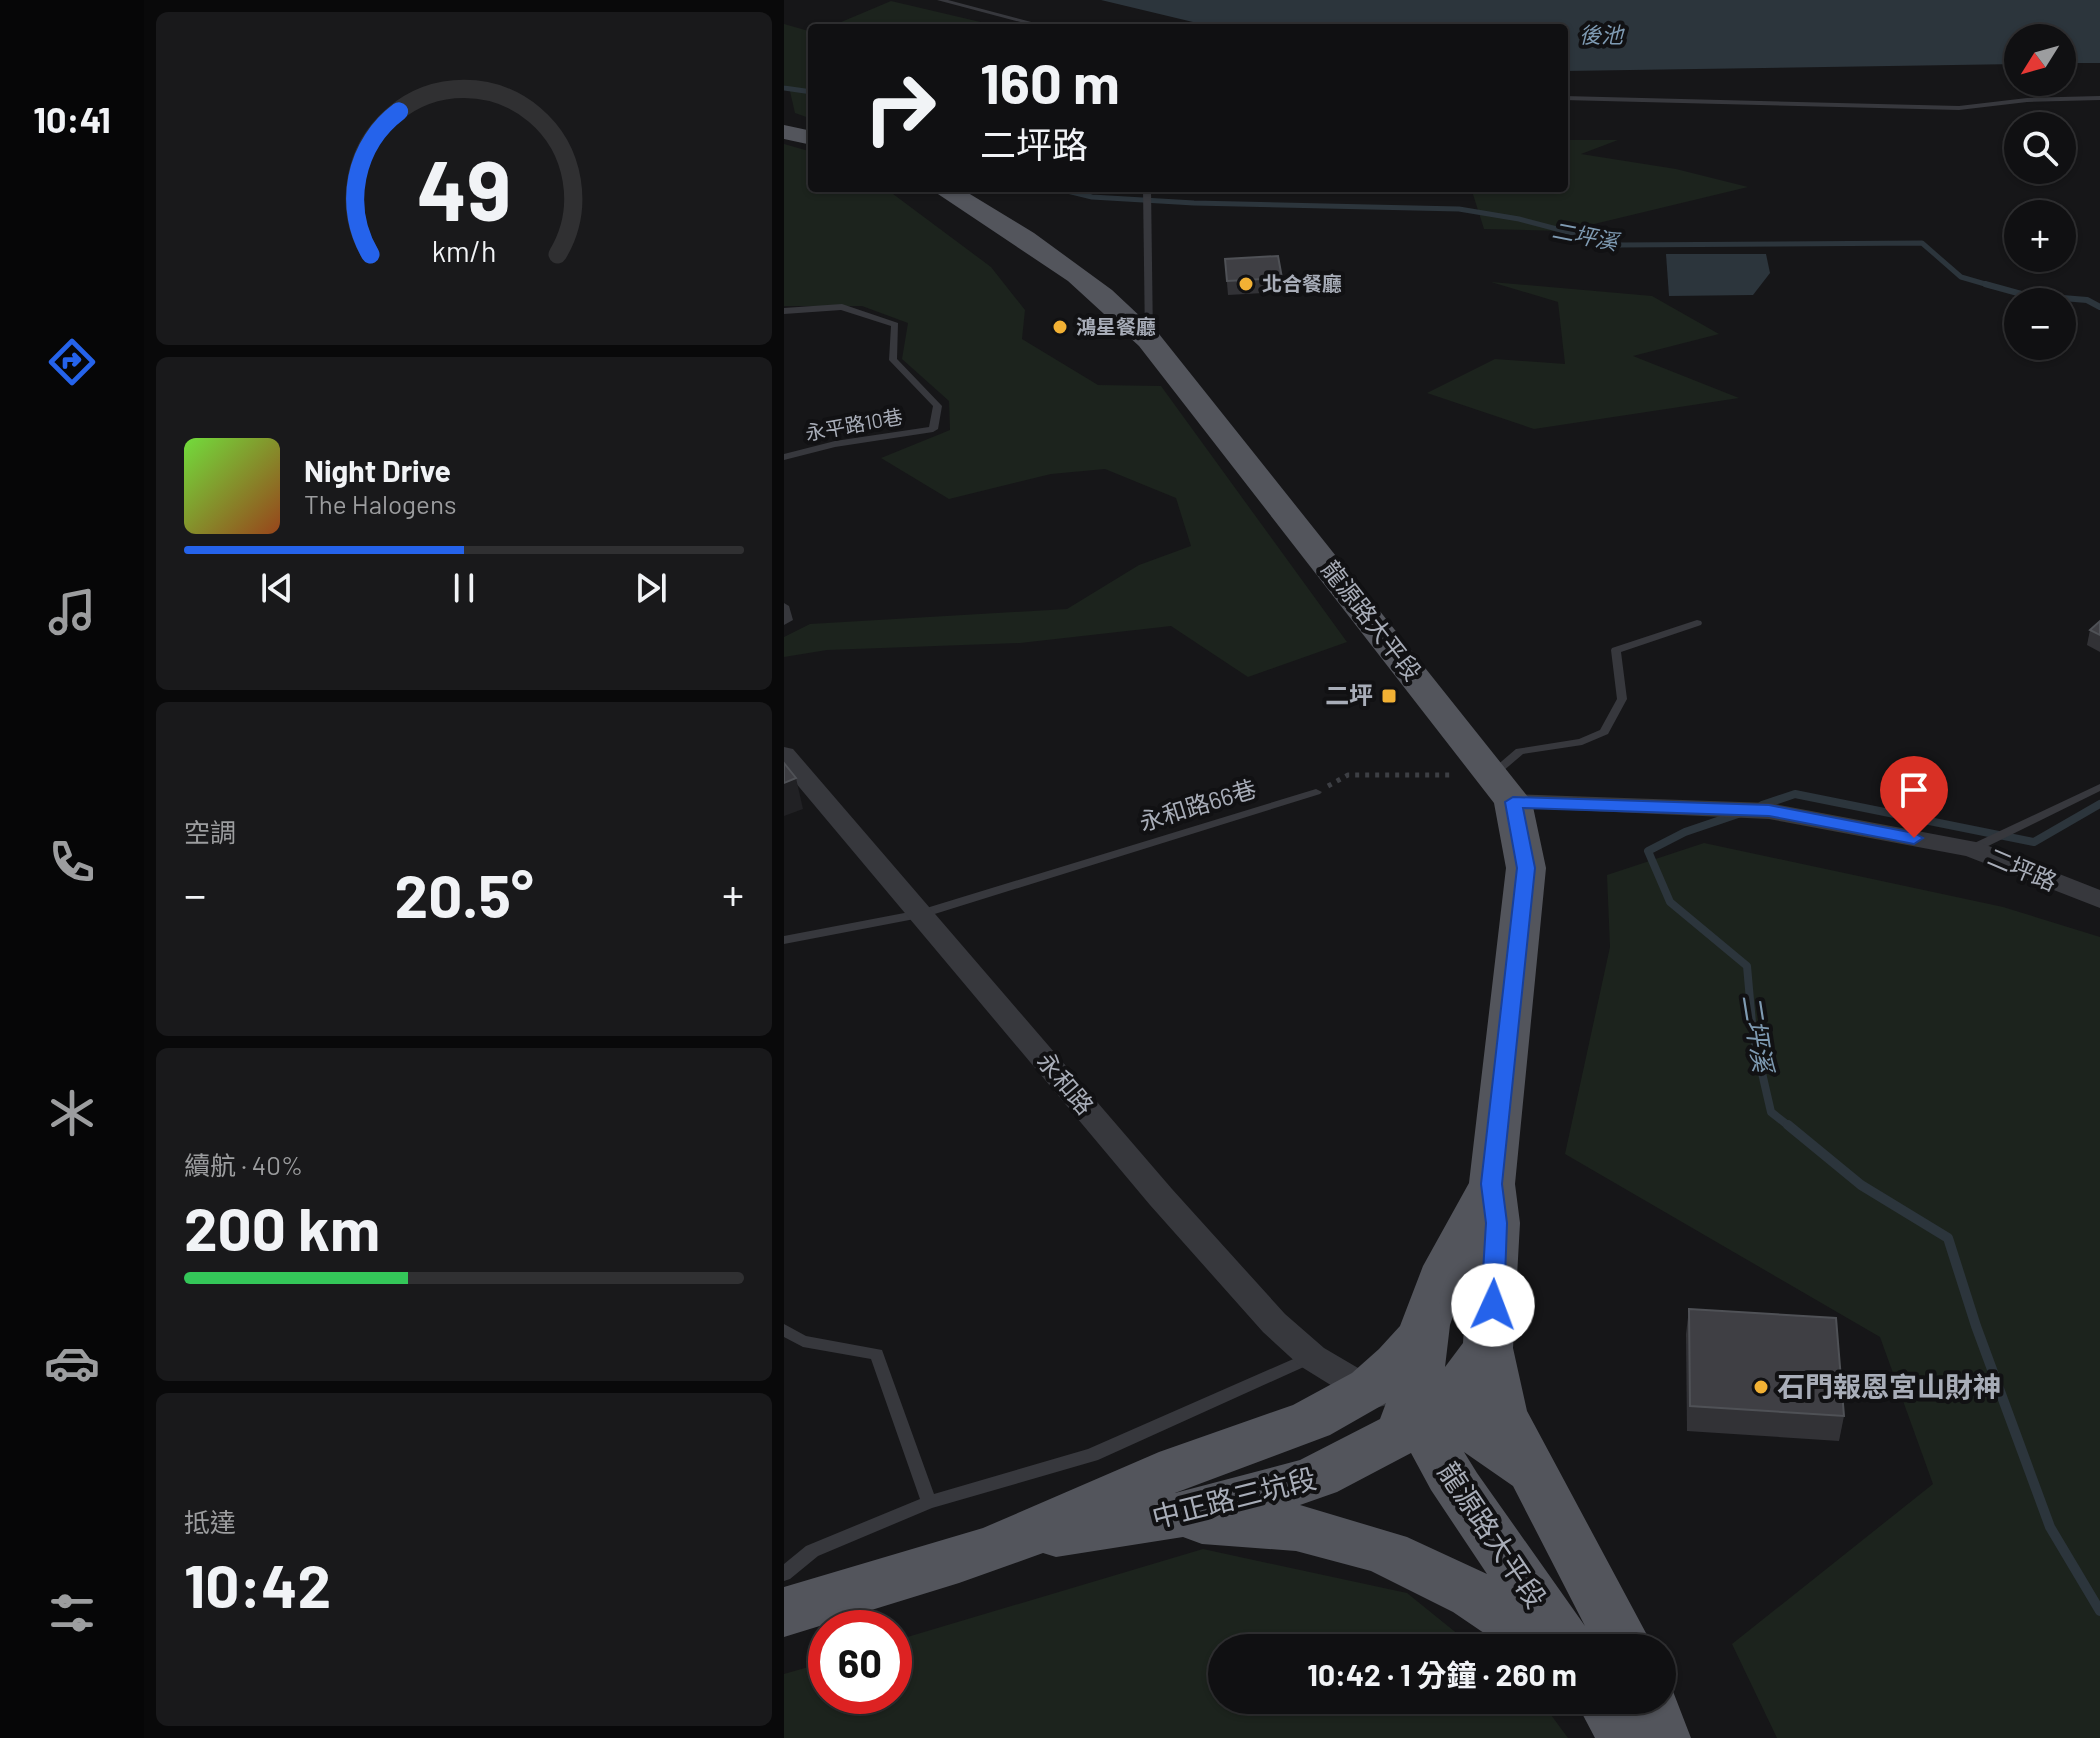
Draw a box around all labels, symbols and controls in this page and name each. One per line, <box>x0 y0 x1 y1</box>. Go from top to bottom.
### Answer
water label: 後池 <box>1579 21 1625 47</box>
north arrow <box>2004 24 2076 96</box>
map controls <box>2004 24 2076 360</box>
text: 160 m <box>980 48 1120 115</box>
icon: right <box>848 56 952 160</box>
text: 10:41 <box>33 97 111 140</box>
button: search <box>2004 112 2076 184</box>
text: 二坪路 <box>980 122 1088 165</box>
text: 49 <box>417 137 511 237</box>
button: + <box>2004 200 2076 272</box>
water label: 二坪溪 <box>1550 216 1623 255</box>
text: km/h <box>432 233 496 268</box>
place label: 北合餐廳 <box>1262 271 1342 295</box>
marker: 北合餐廳 <box>1237 275 1255 293</box>
button: − <box>2004 288 2076 360</box>
place label: 鴻星餐廳 <box>1076 314 1156 338</box>
marker: 鴻星餐廳 <box>1051 318 1069 336</box>
icon: directions <box>44 334 100 390</box>
street label: 永平路10巷 <box>803 404 904 444</box>
text: Night Drive <box>304 452 451 488</box>
text: The Halogens <box>304 488 456 519</box>
street label: 龍源路大平段 <box>1316 554 1428 686</box>
icon: previous <box>255 566 299 610</box>
icon: pause <box>442 566 486 610</box>
icon: next <box>629 566 673 610</box>
icon: music <box>44 584 100 640</box>
place label: 二坪 <box>1325 680 1373 709</box>
marker: 二坪 <box>1380 687 1398 705</box>
pin <box>1880 756 1948 838</box>
icon: arrive <box>1892 768 1936 812</box>
street label: 永和路66巷 <box>1136 773 1260 836</box>
text: 空調 <box>184 816 236 847</box>
icon: phone <box>44 834 100 890</box>
street label: 二坪路 <box>1984 841 2061 896</box>
text: 20.5° <box>395 858 533 930</box>
text: − <box>184 867 206 920</box>
text: + <box>722 867 744 920</box>
water label: 二坪溪 <box>1737 992 1781 1078</box>
street label: 永和路 <box>1032 1046 1100 1120</box>
icon: climate <box>44 1085 100 1141</box>
text: 續航 · 40% <box>184 1149 303 1180</box>
text: 200 km <box>184 1191 380 1263</box>
position arrow <box>1451 1263 1535 1347</box>
icon: car <box>44 1335 100 1391</box>
place label: 石門報恩宮山財神 <box>1777 1369 2001 1403</box>
marker: 石門報恩宮山財神 <box>1752 1378 1770 1396</box>
street label: 龍源路大平段 <box>1432 1455 1554 1614</box>
street label: 中正路三坑段 <box>1148 1460 1319 1534</box>
text: 抵達 <box>184 1506 236 1537</box>
text: 10:42 <box>184 1548 331 1620</box>
icon: filters <box>44 1585 100 1641</box>
speed limit sign: 60 <box>808 1610 912 1714</box>
text: 10:42 · 1 分鐘 · 260 m <box>1307 1656 1577 1692</box>

